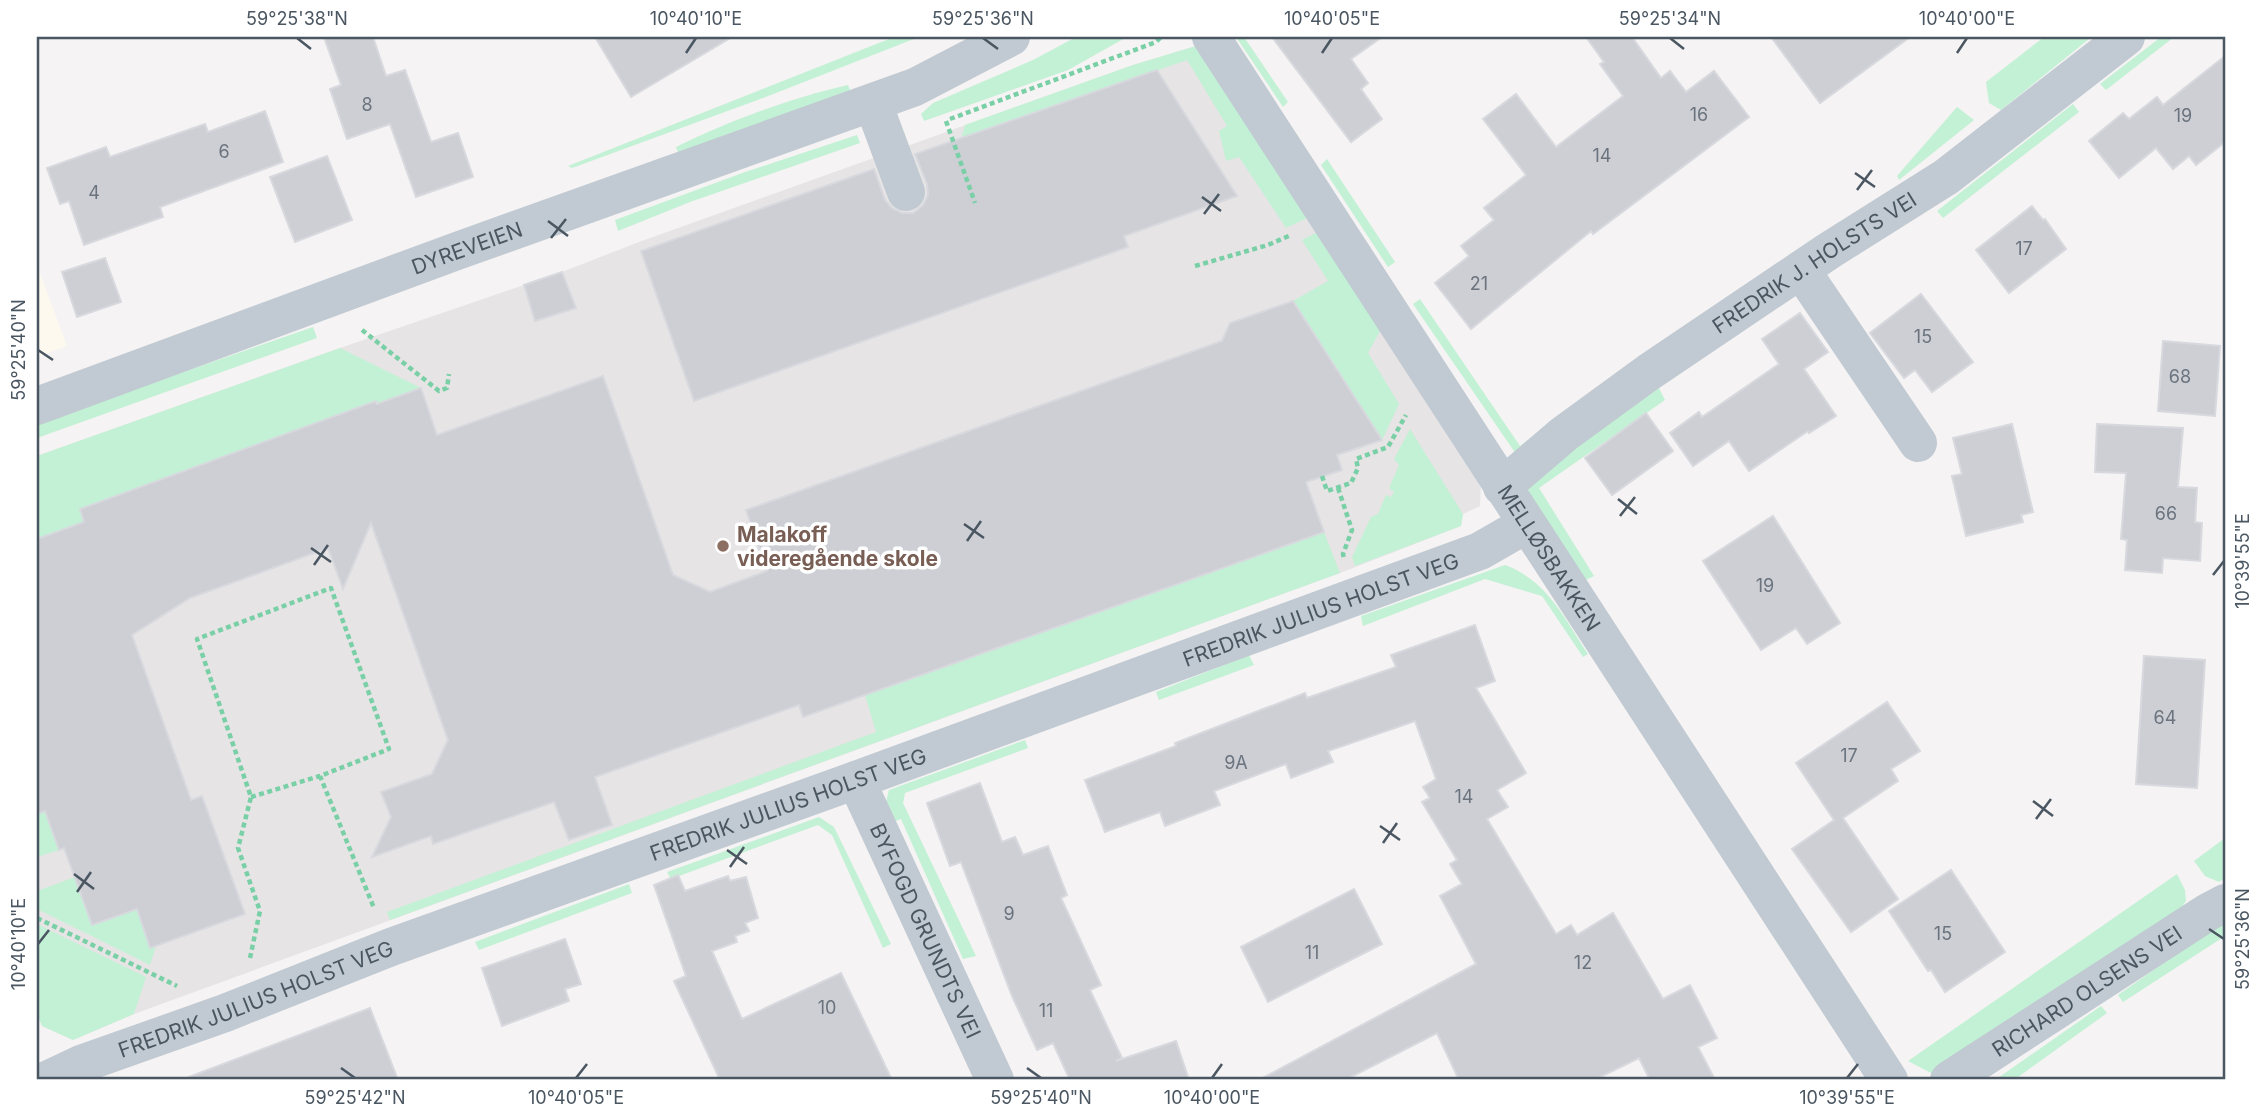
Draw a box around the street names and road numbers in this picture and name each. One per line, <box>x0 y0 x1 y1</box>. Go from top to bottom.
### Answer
street label: FREDRIK J. HOLSTS VEI <box>1707 186 1921 338</box>
street label: DYREVEIEN <box>408 216 526 279</box>
street label: MELLØSBAKKEN <box>1493 480 1606 635</box>
street label: FREDRIK JULIUS HOLST VEG <box>1179 547 1462 672</box>
street label: FREDRIK JULIUS HOLST VEG <box>646 743 930 866</box>
street label: BYFOGD GRUNDTS VEI <box>865 819 986 1042</box>
street label: RICHARD OLSENS VEI <box>1987 920 2186 1061</box>
street label: FREDRIK JULIUS HOLST VEG <box>115 935 397 1062</box>

